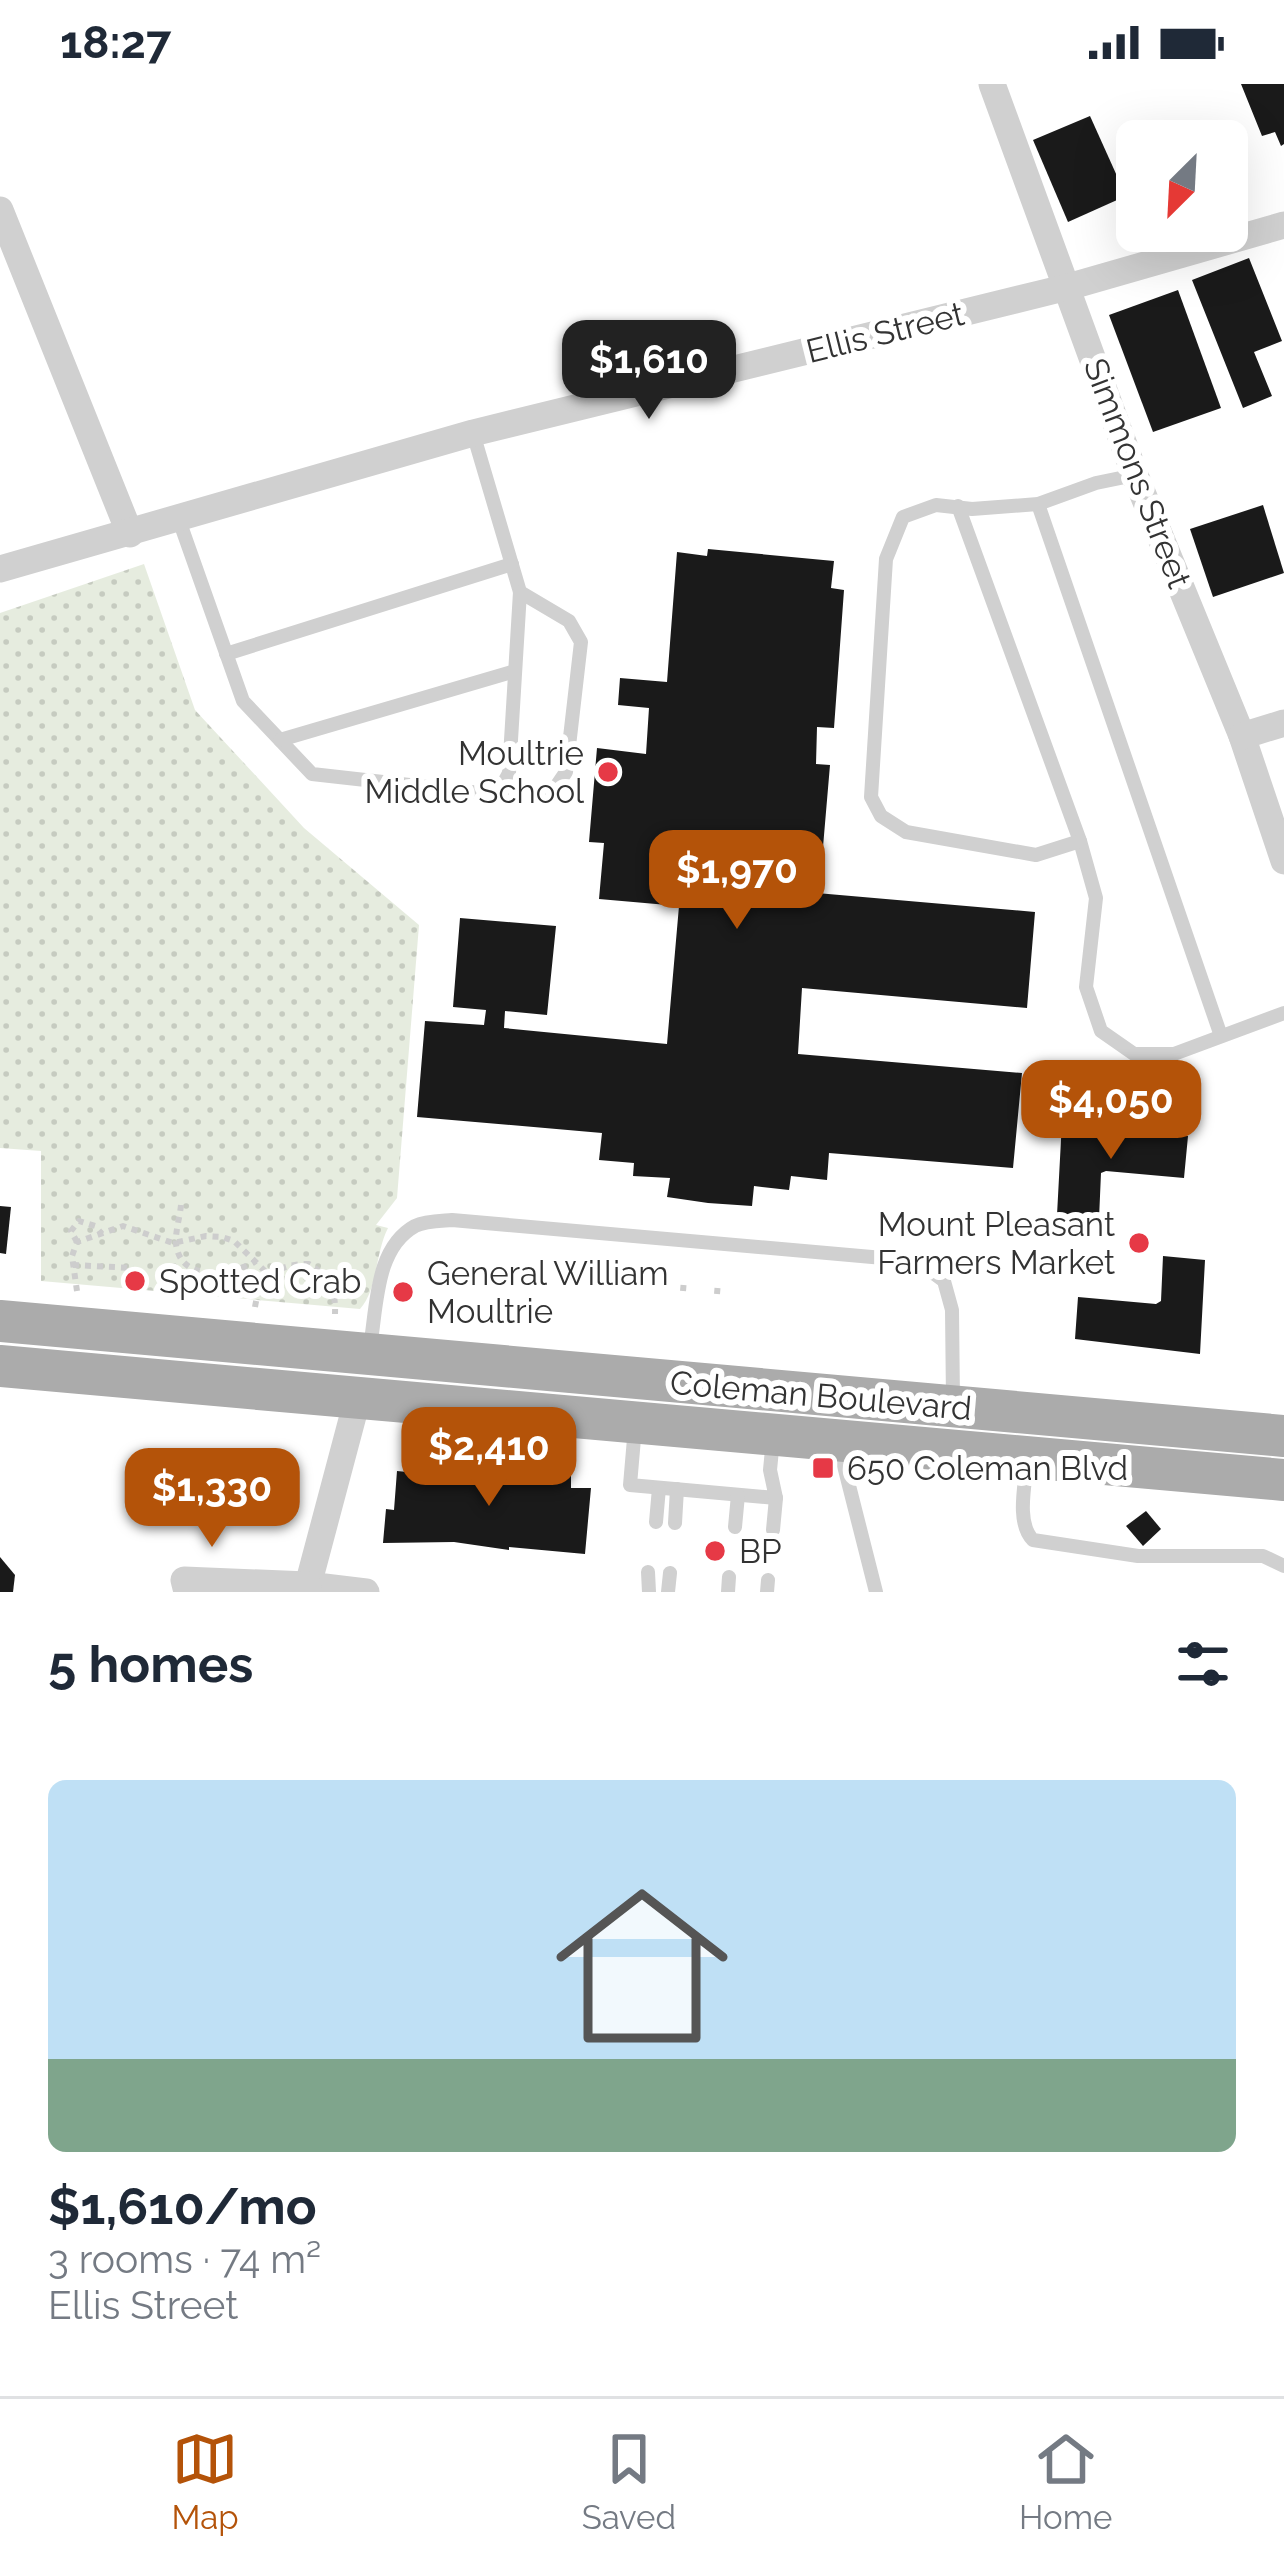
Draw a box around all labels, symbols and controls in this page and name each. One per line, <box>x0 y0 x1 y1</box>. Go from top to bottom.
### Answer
text: 18:27 <box>60 16 171 69</box>
north arrow <box>1116 120 1248 252</box>
map controls <box>1116 120 1248 252</box>
street label: Ellis Street <box>802 294 968 371</box>
pin: $1,610 <box>551 320 747 422</box>
text: $1,610 <box>589 336 709 382</box>
street label: Simmons Street <box>1076 353 1199 593</box>
place label: Moultrie Middle School <box>364 734 585 811</box>
marker: Moultrie Middle School <box>595 759 621 785</box>
pin: $1,970 <box>639 830 835 932</box>
text: $1,970 <box>676 846 798 892</box>
pin: $4,050 <box>1013 1060 1209 1162</box>
text: $4,050 <box>1048 1076 1174 1122</box>
place label: Mount Pleasant Farmers Market <box>877 1205 1115 1282</box>
marker: Mount Pleasant Farmers Market <box>1126 1230 1152 1256</box>
place label: General William Moultrie <box>427 1254 669 1331</box>
place label: Spotted Crab <box>159 1262 361 1301</box>
marker: Spotted Crab <box>122 1268 148 1294</box>
marker: General William Moultrie <box>390 1279 416 1305</box>
street label: Coleman Boulevard <box>669 1363 973 1428</box>
pin: $2,410 <box>391 1407 587 1509</box>
text: $2,410 <box>428 1423 550 1469</box>
pin: $1,330 <box>114 1448 310 1550</box>
place label: 650 Coleman Blvd <box>847 1449 1128 1488</box>
marker: 650 Coleman Blvd <box>810 1455 836 1481</box>
text: $1,330 <box>152 1464 272 1510</box>
place label: BP <box>739 1532 782 1571</box>
marker: BP <box>702 1538 728 1564</box>
icon: filters <box>1170 1631 1236 1697</box>
text: 5 homes <box>48 1634 253 1694</box>
icon: home <box>534 1858 750 2074</box>
text: $1,610/mo <box>48 2176 317 2236</box>
text: 3 rooms · 74 m² <box>48 2236 321 2282</box>
text: Ellis Street <box>48 2282 238 2328</box>
tab: Map <box>172 2426 239 2537</box>
tab: Saved <box>582 2426 676 2537</box>
tab: Home <box>1019 2426 1112 2537</box>

